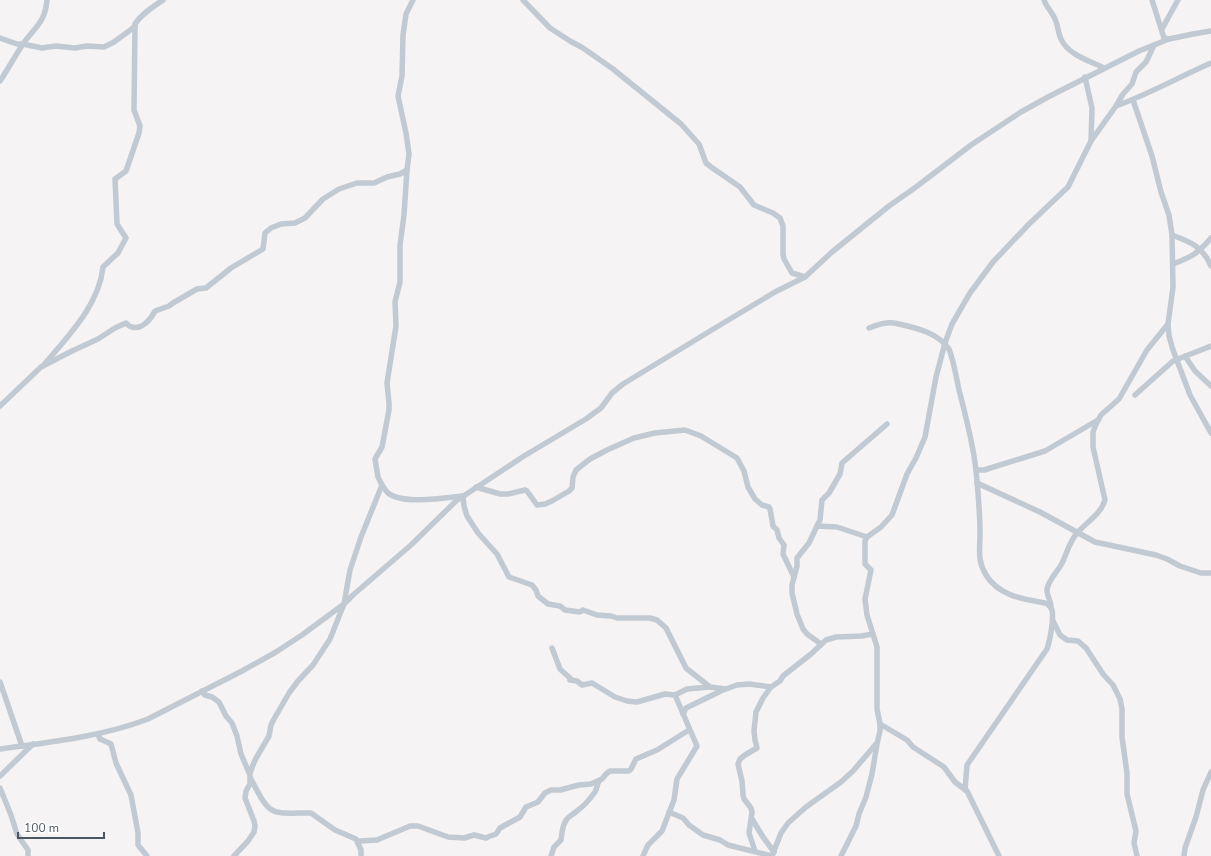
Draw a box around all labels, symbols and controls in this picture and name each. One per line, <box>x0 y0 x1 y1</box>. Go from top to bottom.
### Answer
scale bar <box>18 814 104 840</box>
text: 100 m <box>24 820 59 836</box>

